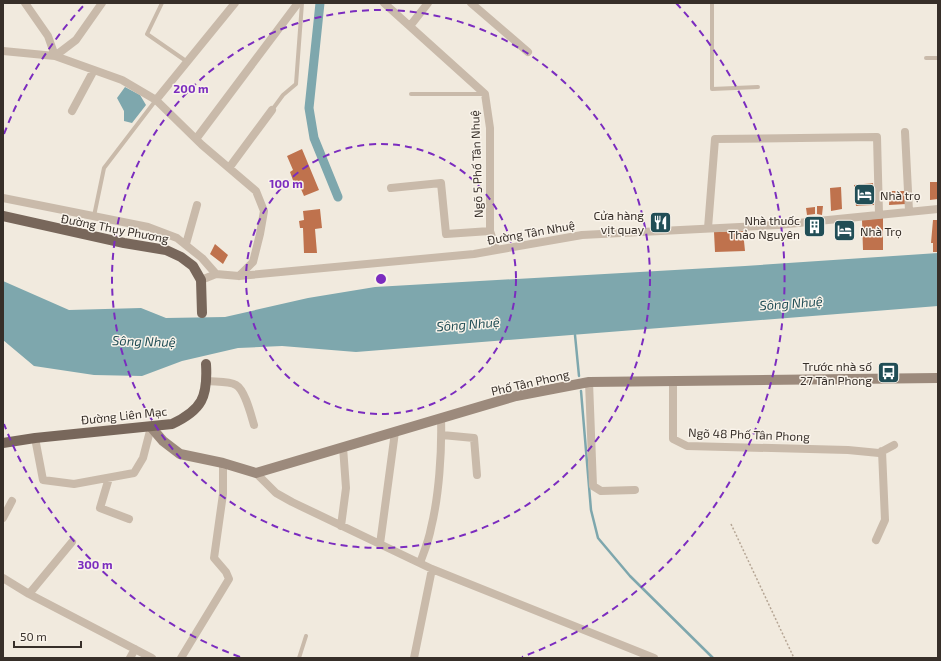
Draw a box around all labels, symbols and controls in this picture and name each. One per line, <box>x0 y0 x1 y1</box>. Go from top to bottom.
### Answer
text: 200 m <box>173 81 209 95</box>
street label: Ngõ 5 Phố Tân Nhuệ <box>467 110 486 218</box>
text: 100 m <box>269 176 303 190</box>
hotel icon: Nhà trọ <box>851 182 877 208</box>
place label: Nhà trọ <box>880 188 921 203</box>
place label: Cửa hàng vịt quay <box>594 208 645 237</box>
restaurant icon: Cửa hàng vịt quay <box>647 209 673 235</box>
street label: Đường Thụy Phương <box>60 211 170 246</box>
place label: Nhà thuốc Thảo Nguyên <box>728 213 800 241</box>
building icon: Nhà thuốc Thảo Nguyên <box>802 214 828 240</box>
street label: Đường Tân Nhuệ <box>486 217 576 248</box>
hotel icon: Nhà Trọ <box>831 218 857 244</box>
place label: Nhà Trọ <box>860 224 902 239</box>
centre of rings <box>374 272 388 286</box>
water label: Sông Nhuệ <box>759 293 823 313</box>
water label: Sông Nhuệ <box>436 314 500 334</box>
water label: Sông Nhuệ <box>112 332 176 350</box>
place label: Trước nhà số 27 Tân Phong <box>800 359 872 387</box>
bus stop icon: Trước nhà số 27 Tân Phong <box>875 360 901 386</box>
street label: Phố Tân Phong <box>490 366 571 398</box>
street label: Đường Liên Mạc <box>80 403 168 427</box>
street label: Ngõ 48 Phố Tân Phong <box>688 425 810 443</box>
text: 300 m <box>77 557 113 571</box>
scale bar <box>14 623 81 649</box>
text: 50 m <box>20 629 47 643</box>

